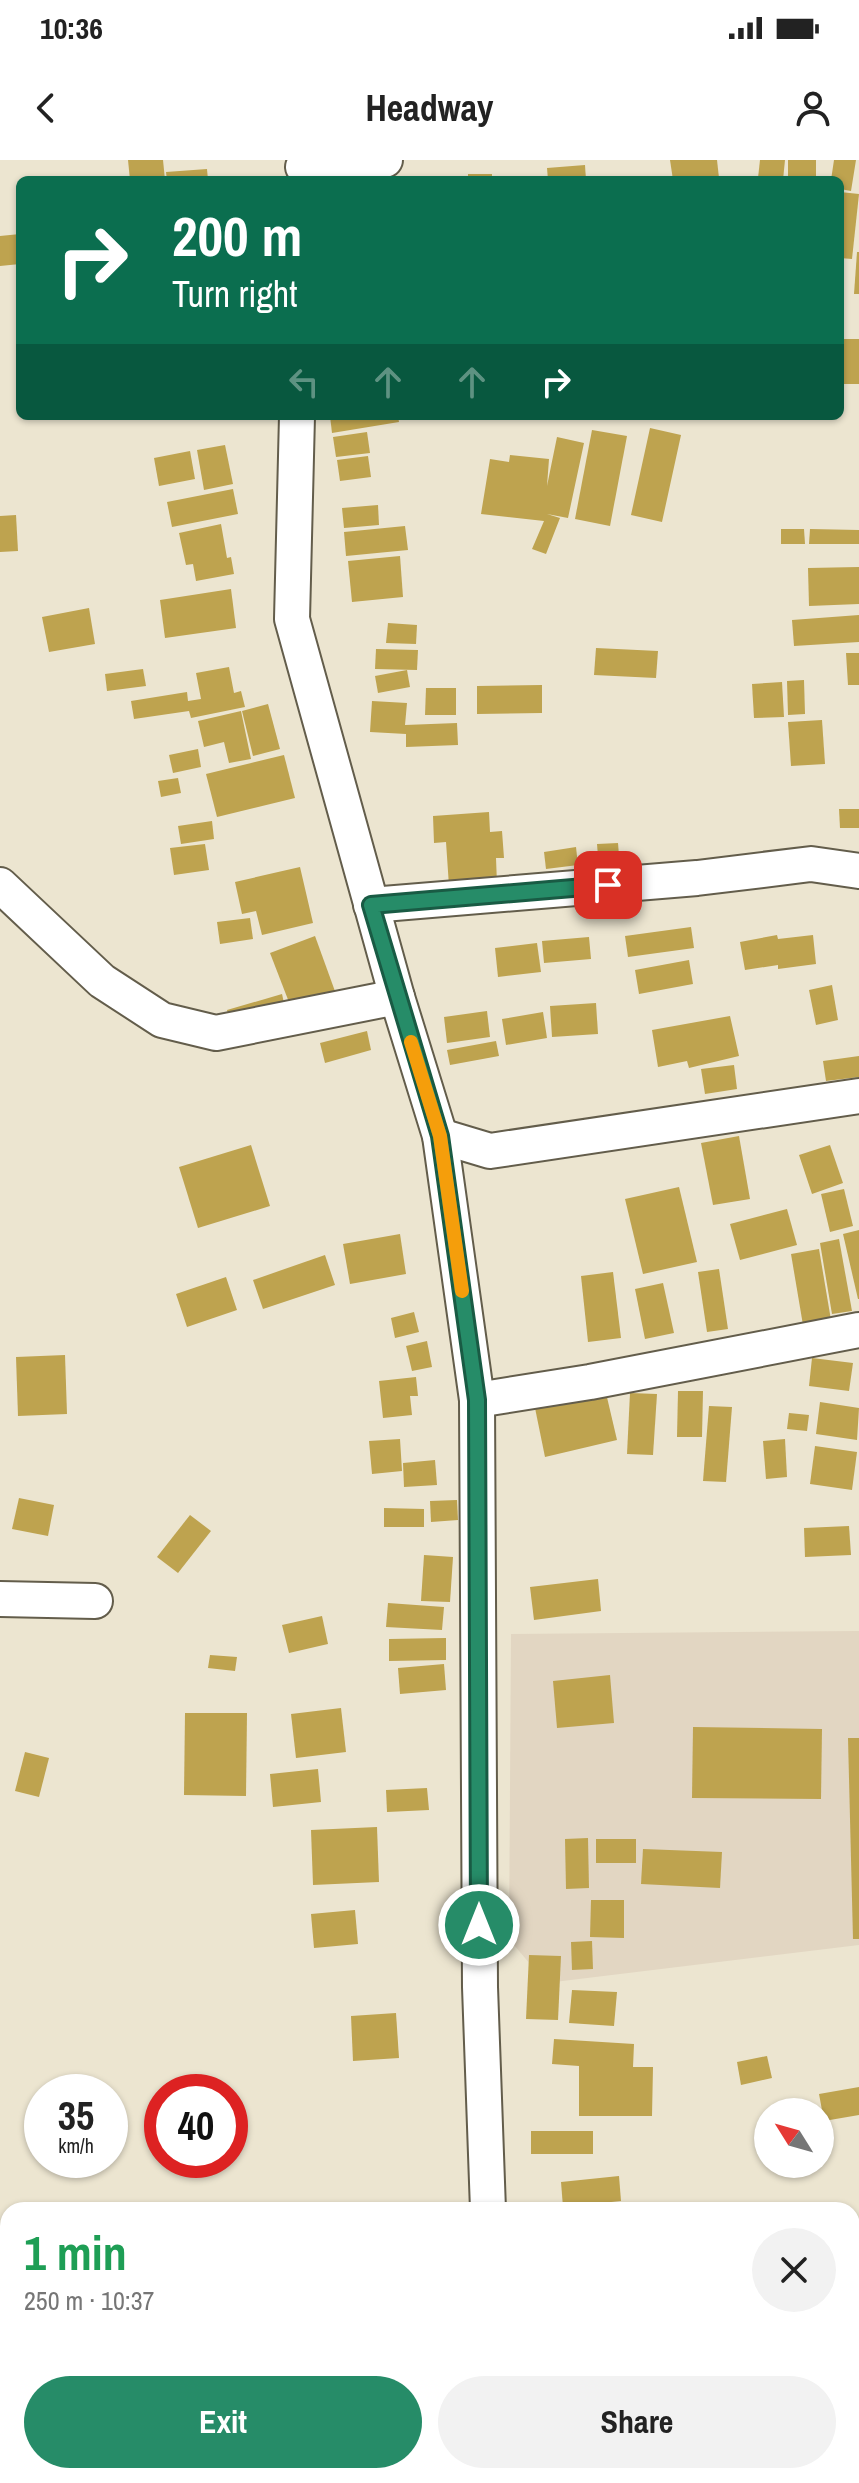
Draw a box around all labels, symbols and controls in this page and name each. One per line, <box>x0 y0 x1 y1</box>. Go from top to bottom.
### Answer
text: 10:36 <box>40 8 103 48</box>
text: Headway <box>366 84 493 132</box>
icon: back <box>24 86 68 130</box>
icon: person <box>791 86 835 130</box>
text: 200 m <box>172 198 302 273</box>
icon: right <box>40 208 144 312</box>
text: Turn right <box>172 270 297 318</box>
icon: left <box>282 360 326 404</box>
icon: ahead <box>366 360 410 404</box>
icon: ahead <box>450 360 494 404</box>
icon: right <box>534 360 578 404</box>
pin <box>574 851 642 919</box>
icon: arrive <box>586 863 630 907</box>
position arrow <box>437 1883 521 1967</box>
speed limit sign: 40 <box>144 2074 248 2178</box>
text: 35 <box>58 2089 94 2142</box>
north arrow <box>754 2098 834 2178</box>
map controls <box>754 2098 834 2178</box>
text: km/h <box>58 2132 94 2159</box>
text: 1 min <box>24 2220 127 2285</box>
button: close <box>752 2228 836 2312</box>
text: 250 m · 10:37 <box>24 2283 154 2318</box>
button: Exit <box>24 2376 422 2468</box>
button: Share <box>438 2376 836 2468</box>

